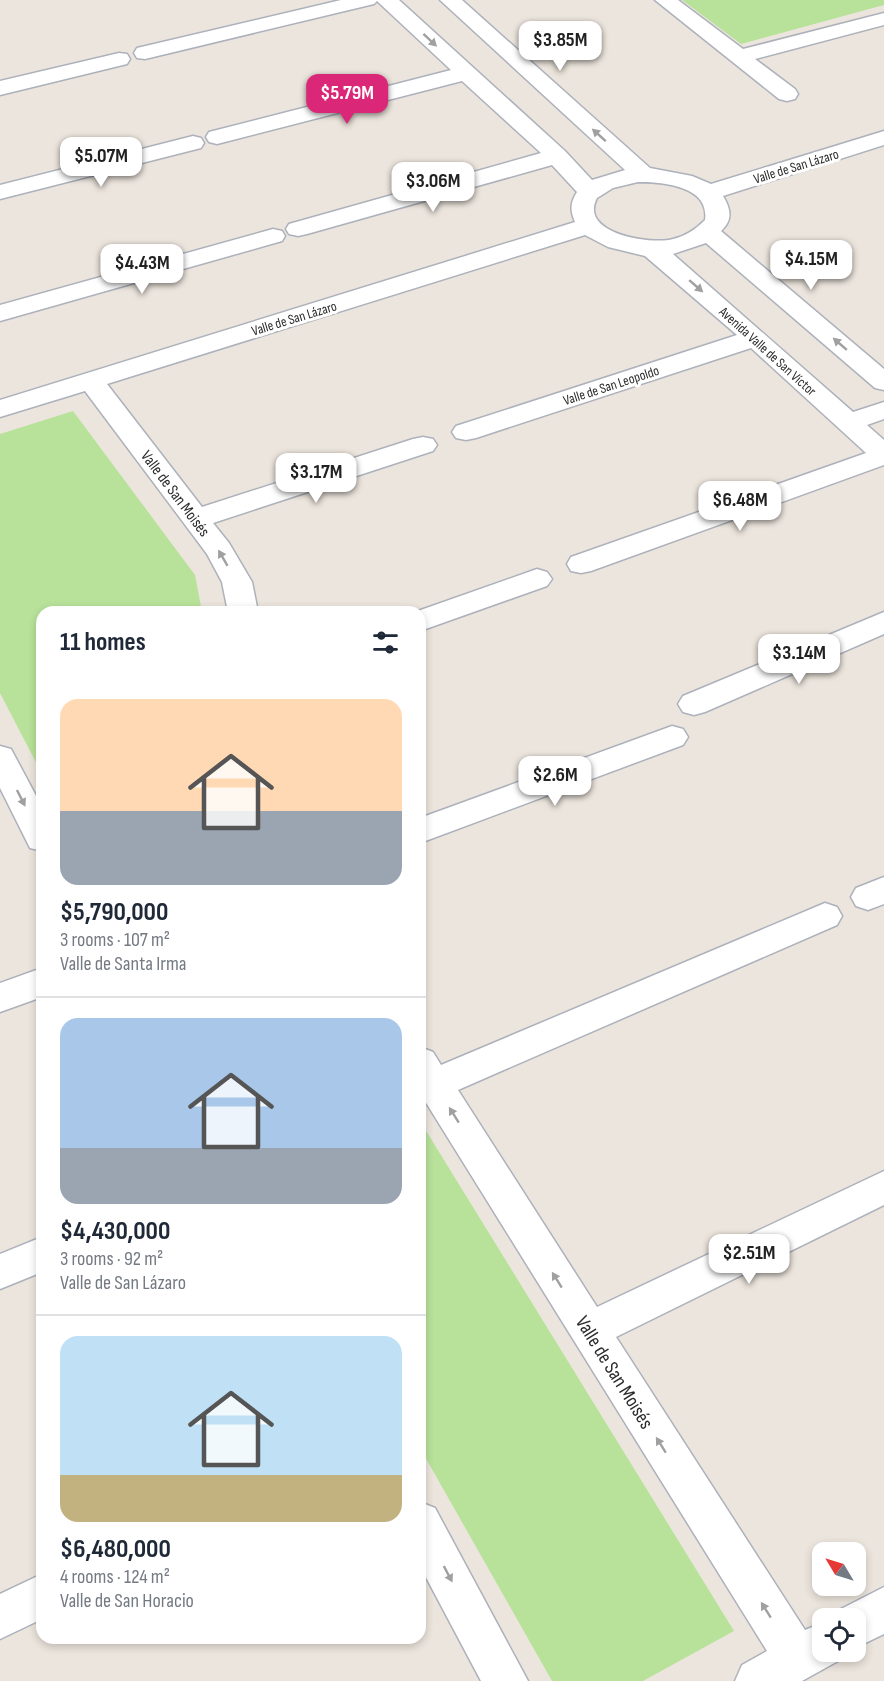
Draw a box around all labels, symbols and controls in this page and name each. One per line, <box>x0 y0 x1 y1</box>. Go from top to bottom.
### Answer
pin: $3.85M <box>511 21 609 72</box>
text: $3.85M <box>533 28 587 52</box>
one-way arrow <box>423 33 438 47</box>
pin: $5.79M <box>298 74 396 125</box>
text: $5.79M <box>320 81 374 105</box>
one-way arrow <box>592 129 607 142</box>
pin: $5.07M <box>52 137 150 188</box>
text: $5.07M <box>74 144 128 168</box>
street label: Valle de San Lázaro <box>751 145 841 188</box>
pin: $3.06M <box>384 162 482 213</box>
text: $3.06M <box>406 169 460 193</box>
pin: $4.15M <box>762 240 860 291</box>
pin: $4.43M <box>93 244 191 295</box>
text: $4.15M <box>784 247 838 271</box>
text: $4.43M <box>114 251 170 275</box>
one-way arrow <box>688 280 703 293</box>
street label: Valle de San Lázaro <box>249 297 339 340</box>
street label: Avenida Valle de San Víctor <box>715 303 820 399</box>
one-way arrow <box>832 338 848 351</box>
street label: Valle de San Leopoldo <box>561 362 661 409</box>
street label: Valle de San Moisés <box>136 447 213 541</box>
pin: $3.17M <box>267 453 365 504</box>
text: $3.17M <box>290 460 342 484</box>
pin: $6.48M <box>691 481 789 532</box>
text: $6.48M <box>712 488 768 512</box>
one-way arrow <box>218 549 228 566</box>
icon: filters <box>369 626 402 659</box>
text: 11 homes <box>60 627 146 658</box>
pin: $3.14M <box>750 634 848 685</box>
text: $3.14M <box>772 641 826 665</box>
icon: home <box>177 738 285 846</box>
pin: $2.6M <box>513 756 597 807</box>
text: $2.6M <box>532 763 578 787</box>
one-way arrow <box>16 789 26 806</box>
text: $5,790,000 <box>60 897 168 928</box>
text: 3 rooms · 107 m² <box>60 928 170 952</box>
text: Valle de Santa Irma <box>60 952 186 976</box>
icon: home <box>177 1057 285 1165</box>
one-way arrow <box>448 1107 459 1123</box>
text: $4,430,000 <box>60 1216 170 1247</box>
pin: $2.51M <box>700 1234 798 1285</box>
text: $2.51M <box>723 1241 775 1265</box>
text: 3 rooms · 92 m² <box>60 1247 163 1271</box>
text: Valle de San Lázaro <box>60 1271 186 1295</box>
one-way arrow <box>552 1272 563 1288</box>
street label: Valle de San Moisés <box>570 1312 658 1433</box>
icon: home <box>177 1375 285 1483</box>
one-way arrow <box>656 1437 667 1453</box>
text: $6,480,000 <box>60 1534 171 1565</box>
north arrow <box>812 1542 866 1596</box>
map controls <box>812 1542 866 1662</box>
text: 4 rooms · 124 m² <box>60 1565 170 1589</box>
one-way arrow <box>443 1566 453 1583</box>
text: Valle de San Horacio <box>60 1589 194 1613</box>
one-way arrow <box>760 1601 771 1618</box>
button: locate <box>812 1608 866 1662</box>

